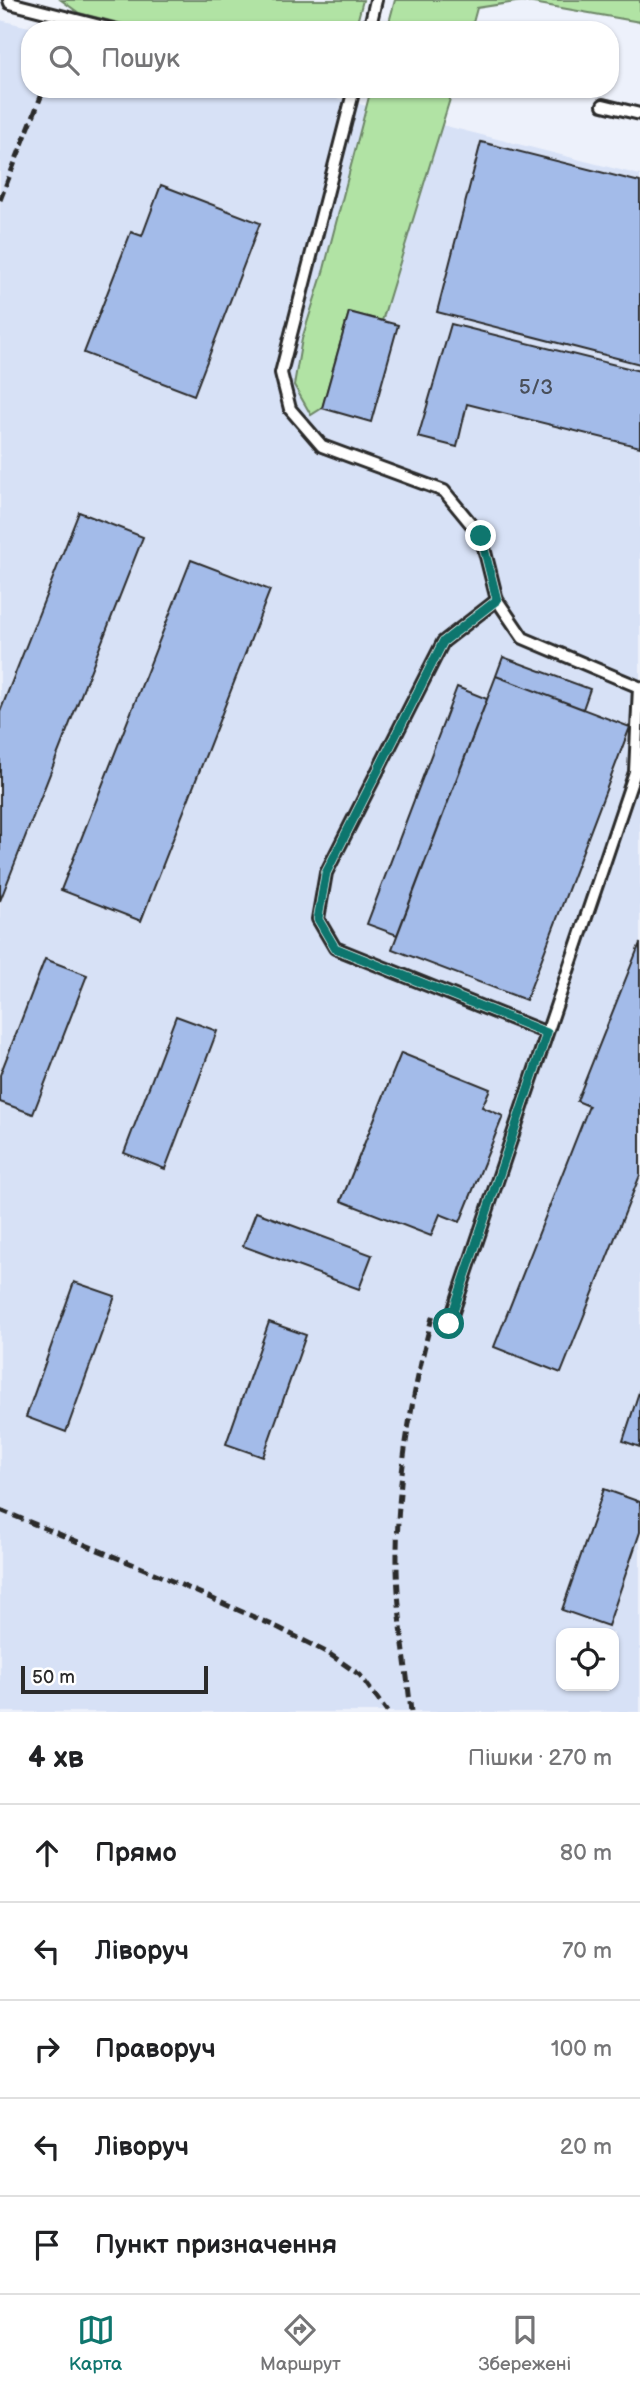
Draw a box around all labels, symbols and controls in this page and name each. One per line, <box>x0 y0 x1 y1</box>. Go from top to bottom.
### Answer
search box <box>21 21 619 98</box>
icon: search <box>45 41 83 79</box>
text: Пошук <box>101 44 180 75</box>
house number: 5/3 <box>519 375 553 400</box>
route end <box>465 520 496 551</box>
route start <box>433 1308 464 1339</box>
map controls <box>556 1628 619 1691</box>
button: locate <box>556 1628 619 1691</box>
scale bar <box>21 1663 208 1695</box>
text: 50 m <box>32 1666 75 1689</box>
text: 4 хв <box>28 1740 84 1776</box>
text: Пішки · 270 m <box>468 1744 612 1772</box>
icon: ahead <box>28 1834 66 1872</box>
text: Прямо <box>95 1838 177 1869</box>
text: 80 m <box>560 1839 612 1867</box>
icon: left <box>28 1932 66 1970</box>
text: Ліворуч <box>95 1936 189 1967</box>
text: 70 m <box>562 1937 612 1965</box>
icon: right <box>28 2030 66 2068</box>
text: Праворуч <box>95 2034 216 2065</box>
text: 100 m <box>551 2035 612 2063</box>
icon: left <box>28 2128 66 2166</box>
text: Ліворуч <box>95 2132 189 2163</box>
text: 20 m <box>560 2133 612 2161</box>
icon: arrive <box>28 2226 66 2264</box>
text: Пункт призначення <box>95 2230 337 2261</box>
tab: Карта <box>69 2311 122 2376</box>
tab: Маршрут <box>260 2311 341 2376</box>
tab: Збережені <box>478 2311 571 2376</box>

